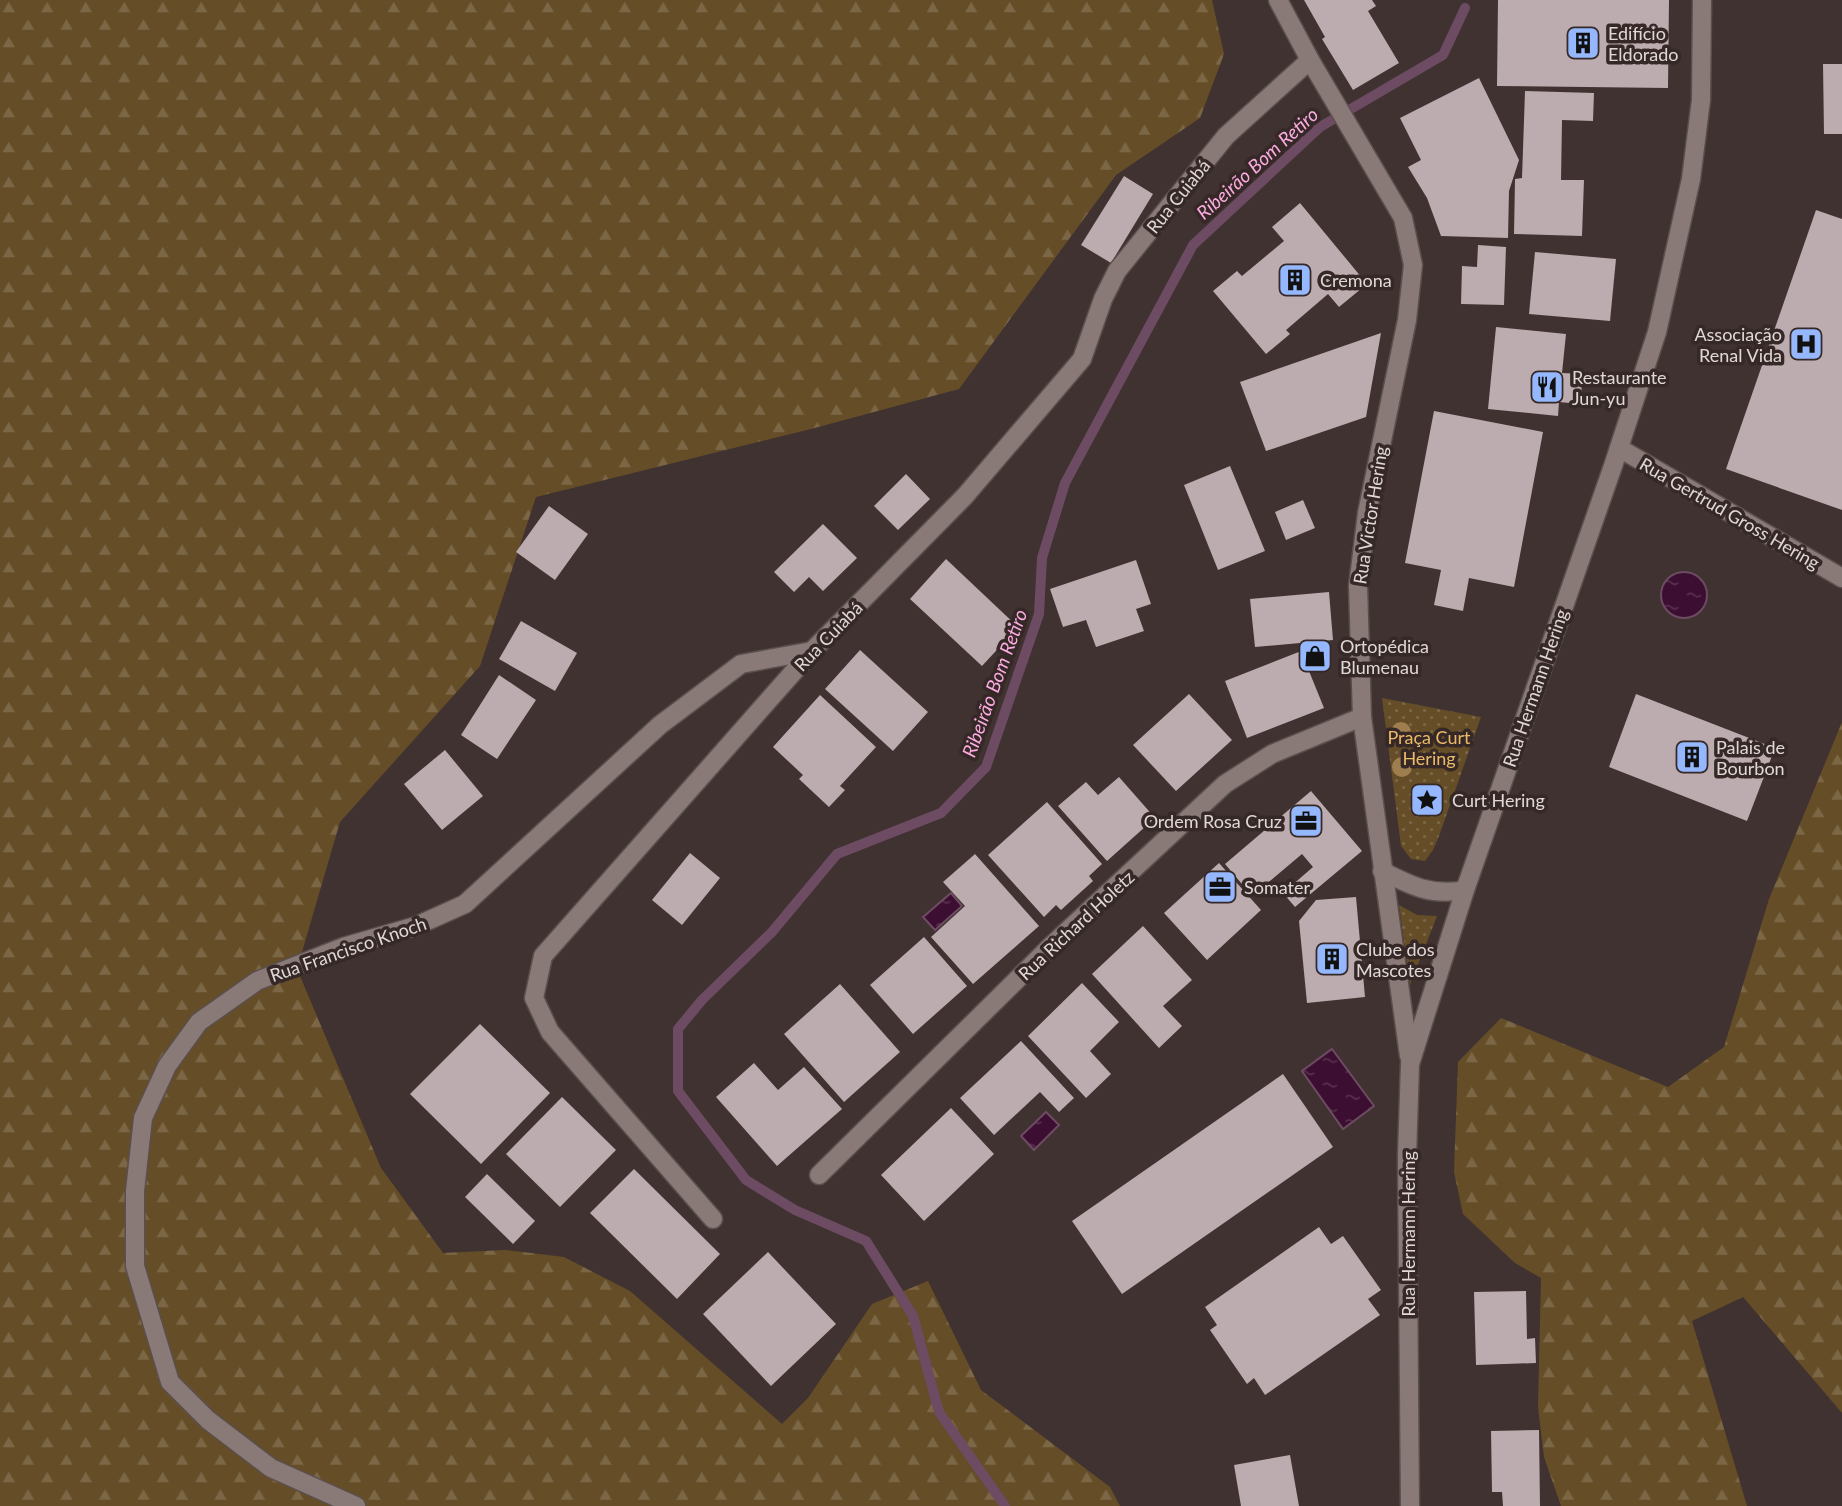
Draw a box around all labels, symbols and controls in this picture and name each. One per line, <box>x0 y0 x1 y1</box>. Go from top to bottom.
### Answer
place label: Edifício Eldorado <box>1608 22 1679 65</box>
building icon: Edifício Eldorado <box>1564 24 1602 62</box>
water label: Ribeirão Bom Retiro <box>1191 102 1323 224</box>
street label: Rua Cuiabá <box>1142 155 1214 237</box>
building icon: Cremona <box>1276 261 1314 299</box>
place label: Cremona <box>1320 269 1392 291</box>
place label: Associação Renal Vida <box>1694 323 1782 366</box>
hospital icon: Associação Renal Vida <box>1787 325 1825 363</box>
place label: Restaurante Jun-yu <box>1572 366 1667 409</box>
restaurant icon: Restaurante Jun-yu <box>1528 368 1566 406</box>
street label: Rua Victor Hering <box>1348 444 1392 586</box>
street label: Rua Gertrud Gross Hering <box>1636 452 1824 574</box>
street label: Rua Cuiabá <box>789 596 867 676</box>
water label: Ribeirão Bom Retiro <box>957 606 1031 760</box>
street label: Rua Hermann Hering <box>1498 606 1572 770</box>
place label: Ortopédica Blumenau <box>1340 635 1429 678</box>
shop icon: Ortopédica Blumenau <box>1296 637 1334 675</box>
park label: Praça Curt Hering <box>1387 726 1471 769</box>
place label: Palais de Bourbon <box>1716 736 1785 779</box>
building icon: Palais de Bourbon <box>1673 738 1711 776</box>
place icon: Curt Hering <box>1408 781 1446 819</box>
place label: Curt Hering <box>1452 789 1545 811</box>
office icon: Ordem Rosa Cruz <box>1287 802 1325 840</box>
place label: Ordem Rosa Cruz <box>1144 810 1282 832</box>
street label: Rua Richard Holetz <box>1013 866 1139 984</box>
office icon: Somater <box>1201 868 1239 906</box>
place label: Somater <box>1244 876 1310 898</box>
street label: Rua Francisco Knoch <box>267 912 429 986</box>
place label: Clube dos Mascotes <box>1356 938 1435 981</box>
building icon: Clube dos Mascotes <box>1313 940 1351 978</box>
street label: Rua Hermann Hering <box>1397 1151 1419 1317</box>

